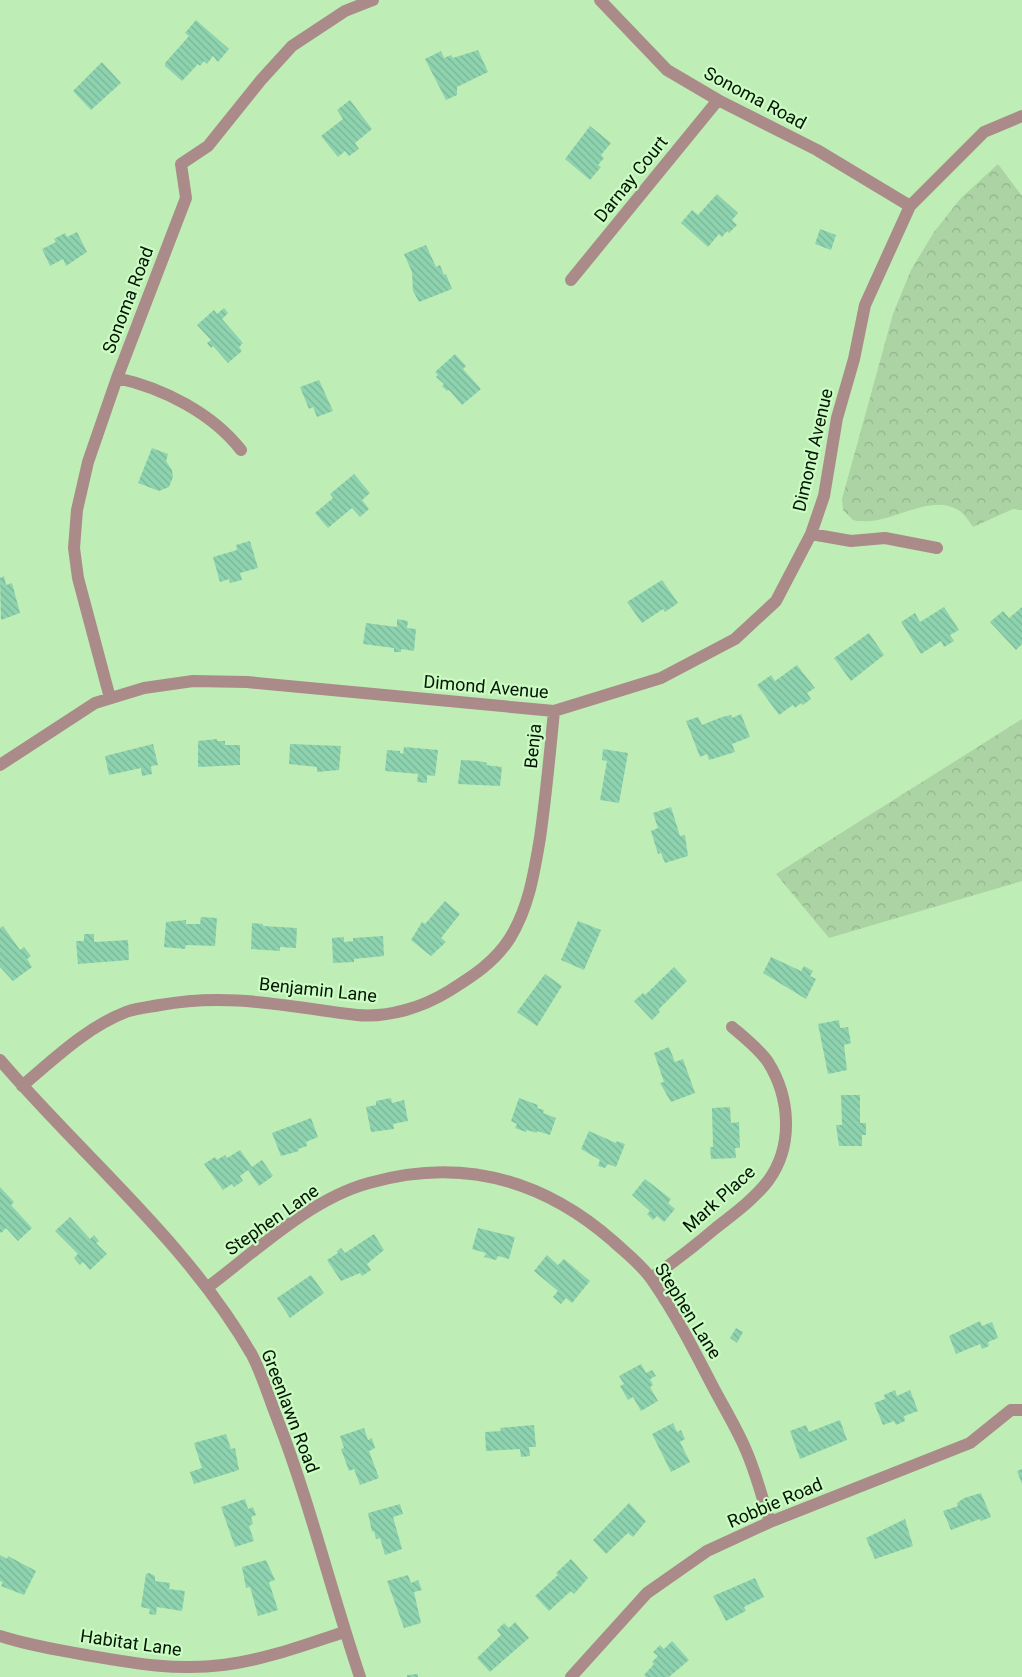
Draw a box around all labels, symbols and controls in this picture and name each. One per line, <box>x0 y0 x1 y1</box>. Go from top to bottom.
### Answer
street label: Sonoma Road <box>701 62 810 133</box>
street label: Darnay Court <box>590 131 672 226</box>
street label: Sonoma Road <box>98 244 157 356</box>
street label: Dimond Avenue <box>788 386 837 513</box>
street label: Dimond Avenue <box>423 671 550 702</box>
street label: Benja <box>520 723 545 769</box>
street label: Benjamin Lane <box>258 973 378 1006</box>
street label: Mark Place <box>678 1161 759 1236</box>
street label: Stephen Lane <box>221 1180 322 1259</box>
street label: Stephen Lane <box>651 1259 726 1363</box>
street label: Greenlawn Road <box>257 1346 324 1476</box>
street label: Robbie Road <box>724 1473 826 1532</box>
street label: Habitat Lane <box>79 1625 183 1660</box>

